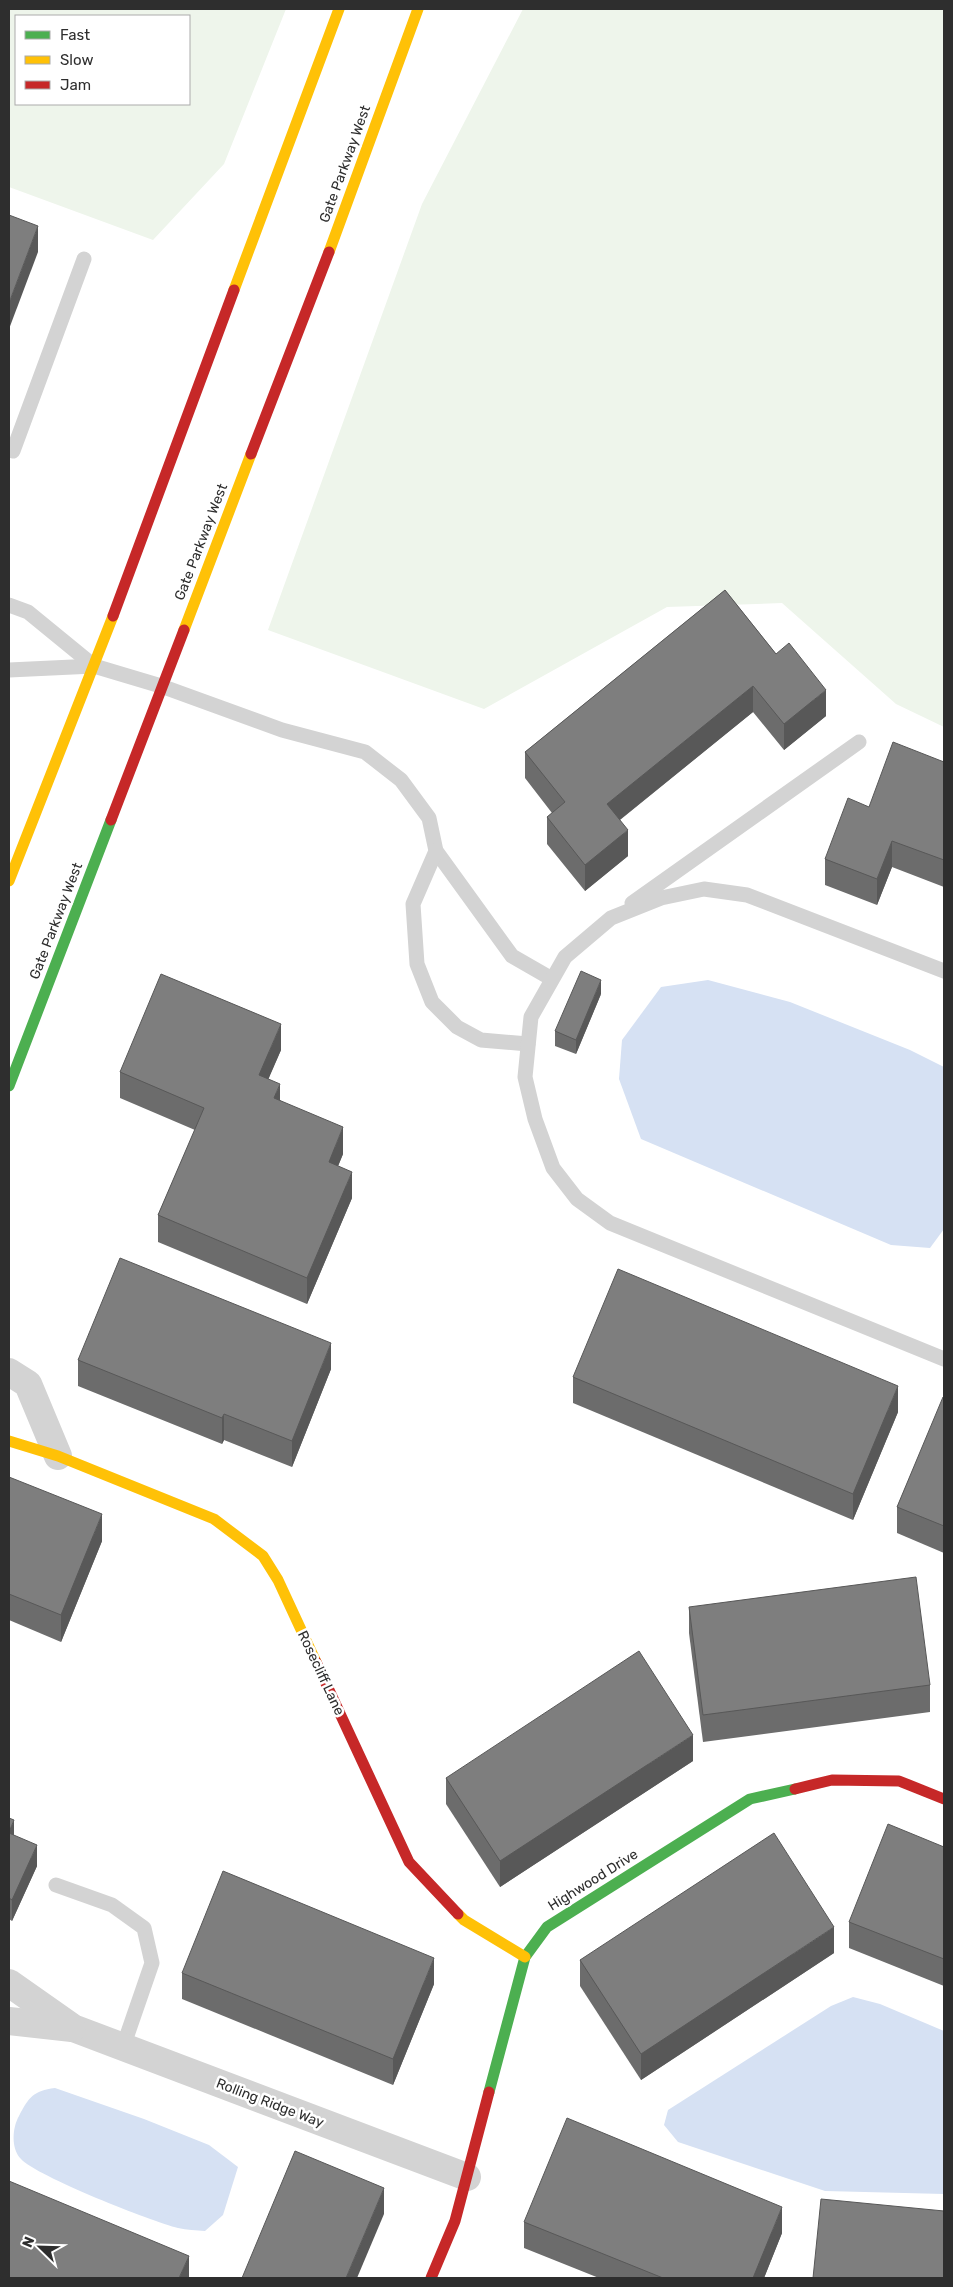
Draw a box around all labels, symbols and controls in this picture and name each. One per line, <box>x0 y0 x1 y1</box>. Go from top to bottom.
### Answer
legend <box>15 15 190 105</box>
text: Fast <box>60 26 90 44</box>
text: Slow <box>60 51 93 69</box>
text: Jam <box>60 76 91 94</box>
street label: Gate Parkway West <box>316 103 374 225</box>
street label: Gate Parkway West <box>171 481 231 603</box>
street label: Gate Parkway West <box>26 860 86 982</box>
street label: Rosecliff Lane <box>294 1628 348 1718</box>
street label: Highwood Drive <box>545 1845 641 1914</box>
street label: Rolling Ridge Way <box>214 2075 327 2131</box>
north arrow <box>15 2222 65 2272</box>
text: N <box>19 2234 38 2250</box>

